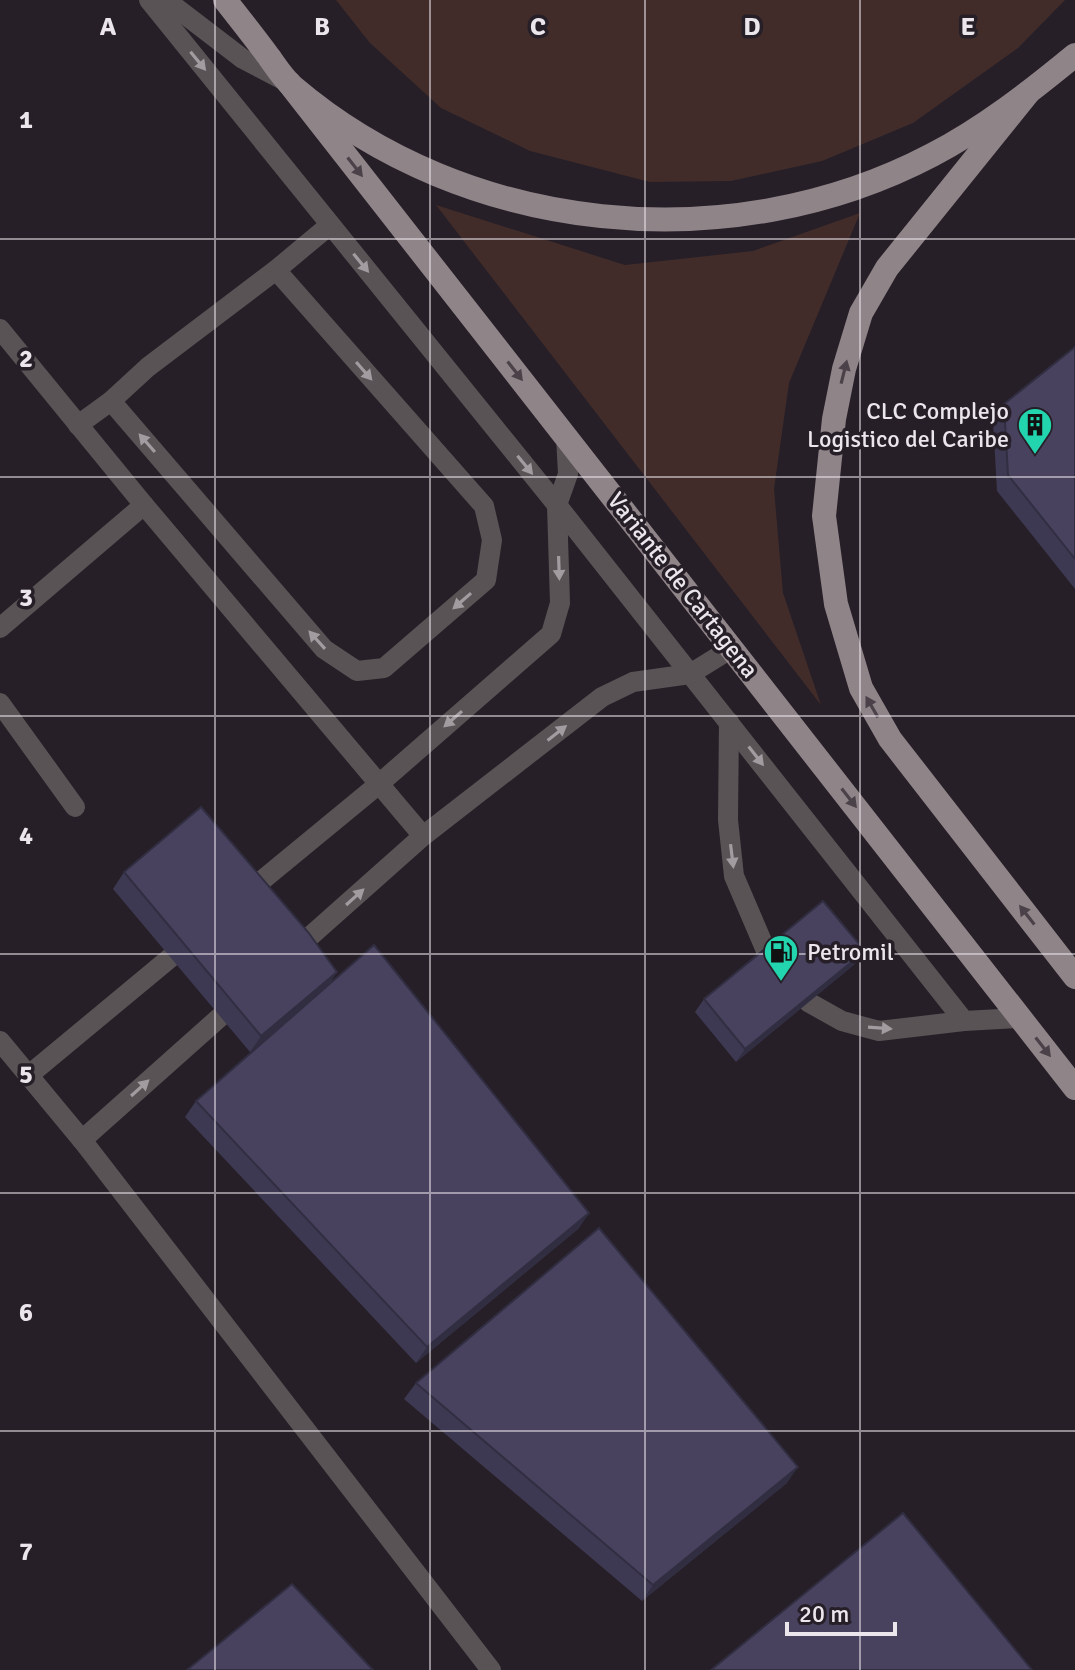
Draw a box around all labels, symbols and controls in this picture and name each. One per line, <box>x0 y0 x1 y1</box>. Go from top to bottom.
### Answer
text: A <box>100 11 117 43</box>
text: B <box>314 11 330 43</box>
text: C <box>530 11 546 43</box>
text: D <box>743 11 761 43</box>
text: E <box>961 11 975 43</box>
one-way arrow <box>189 51 206 71</box>
text: 1 <box>19 104 33 136</box>
one-way arrow <box>346 157 362 177</box>
one-way arrow <box>352 253 369 273</box>
text: 2 <box>19 343 33 375</box>
one-way arrow <box>839 359 851 384</box>
one-way arrow <box>355 361 373 380</box>
one-way arrow <box>506 361 523 381</box>
place label: CLC Complejo Logistico del Caribe <box>807 396 1009 454</box>
building icon: CLC Complejo Logistico del Caribe <box>1016 406 1054 456</box>
one-way arrow <box>139 433 156 453</box>
one-way arrow <box>516 455 533 475</box>
street label: Variante de Cartagena <box>601 486 765 684</box>
one-way arrow <box>552 556 565 581</box>
text: 3 <box>19 582 33 614</box>
one-way arrow <box>452 592 472 609</box>
one-way arrow <box>309 630 326 650</box>
one-way arrow <box>865 696 879 718</box>
one-way arrow <box>444 710 464 727</box>
one-way arrow <box>547 725 567 741</box>
one-way arrow <box>747 746 764 766</box>
one-way arrow <box>840 788 857 808</box>
text: 4 <box>19 820 33 852</box>
one-way arrow <box>726 844 739 869</box>
one-way arrow <box>346 888 365 906</box>
one-way arrow <box>1019 905 1035 926</box>
fuel station icon: Petromil <box>762 933 800 983</box>
place label: Petromil <box>807 937 894 967</box>
one-way arrow <box>868 1022 893 1035</box>
one-way arrow <box>1034 1037 1051 1057</box>
text: 5 <box>19 1059 33 1091</box>
one-way arrow <box>131 1079 150 1097</box>
text: 6 <box>19 1297 33 1329</box>
text: 7 <box>19 1536 33 1568</box>
scale bar <box>787 1586 895 1636</box>
text: 20 m <box>799 1599 849 1629</box>

